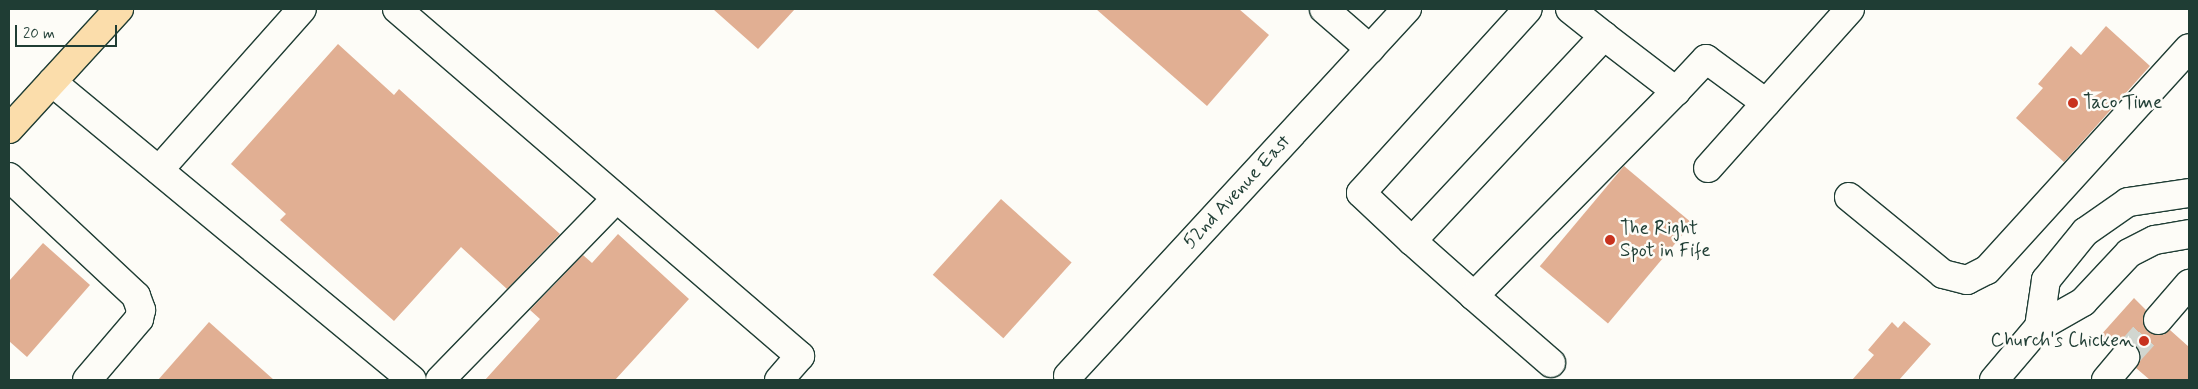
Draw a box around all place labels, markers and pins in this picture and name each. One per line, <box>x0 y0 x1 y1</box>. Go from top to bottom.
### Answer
place label: Taco Time <box>2083 92 2162 114</box>
marker: Taco Time <box>2067 97 2079 109</box>
place label: The Right Spot in Fife <box>1620 218 1710 262</box>
marker: The Right Spot in Fife <box>1604 234 1616 246</box>
place label: Church's Chicken <box>1992 330 2134 352</box>
marker: Church's Chicken <box>2138 335 2150 347</box>

